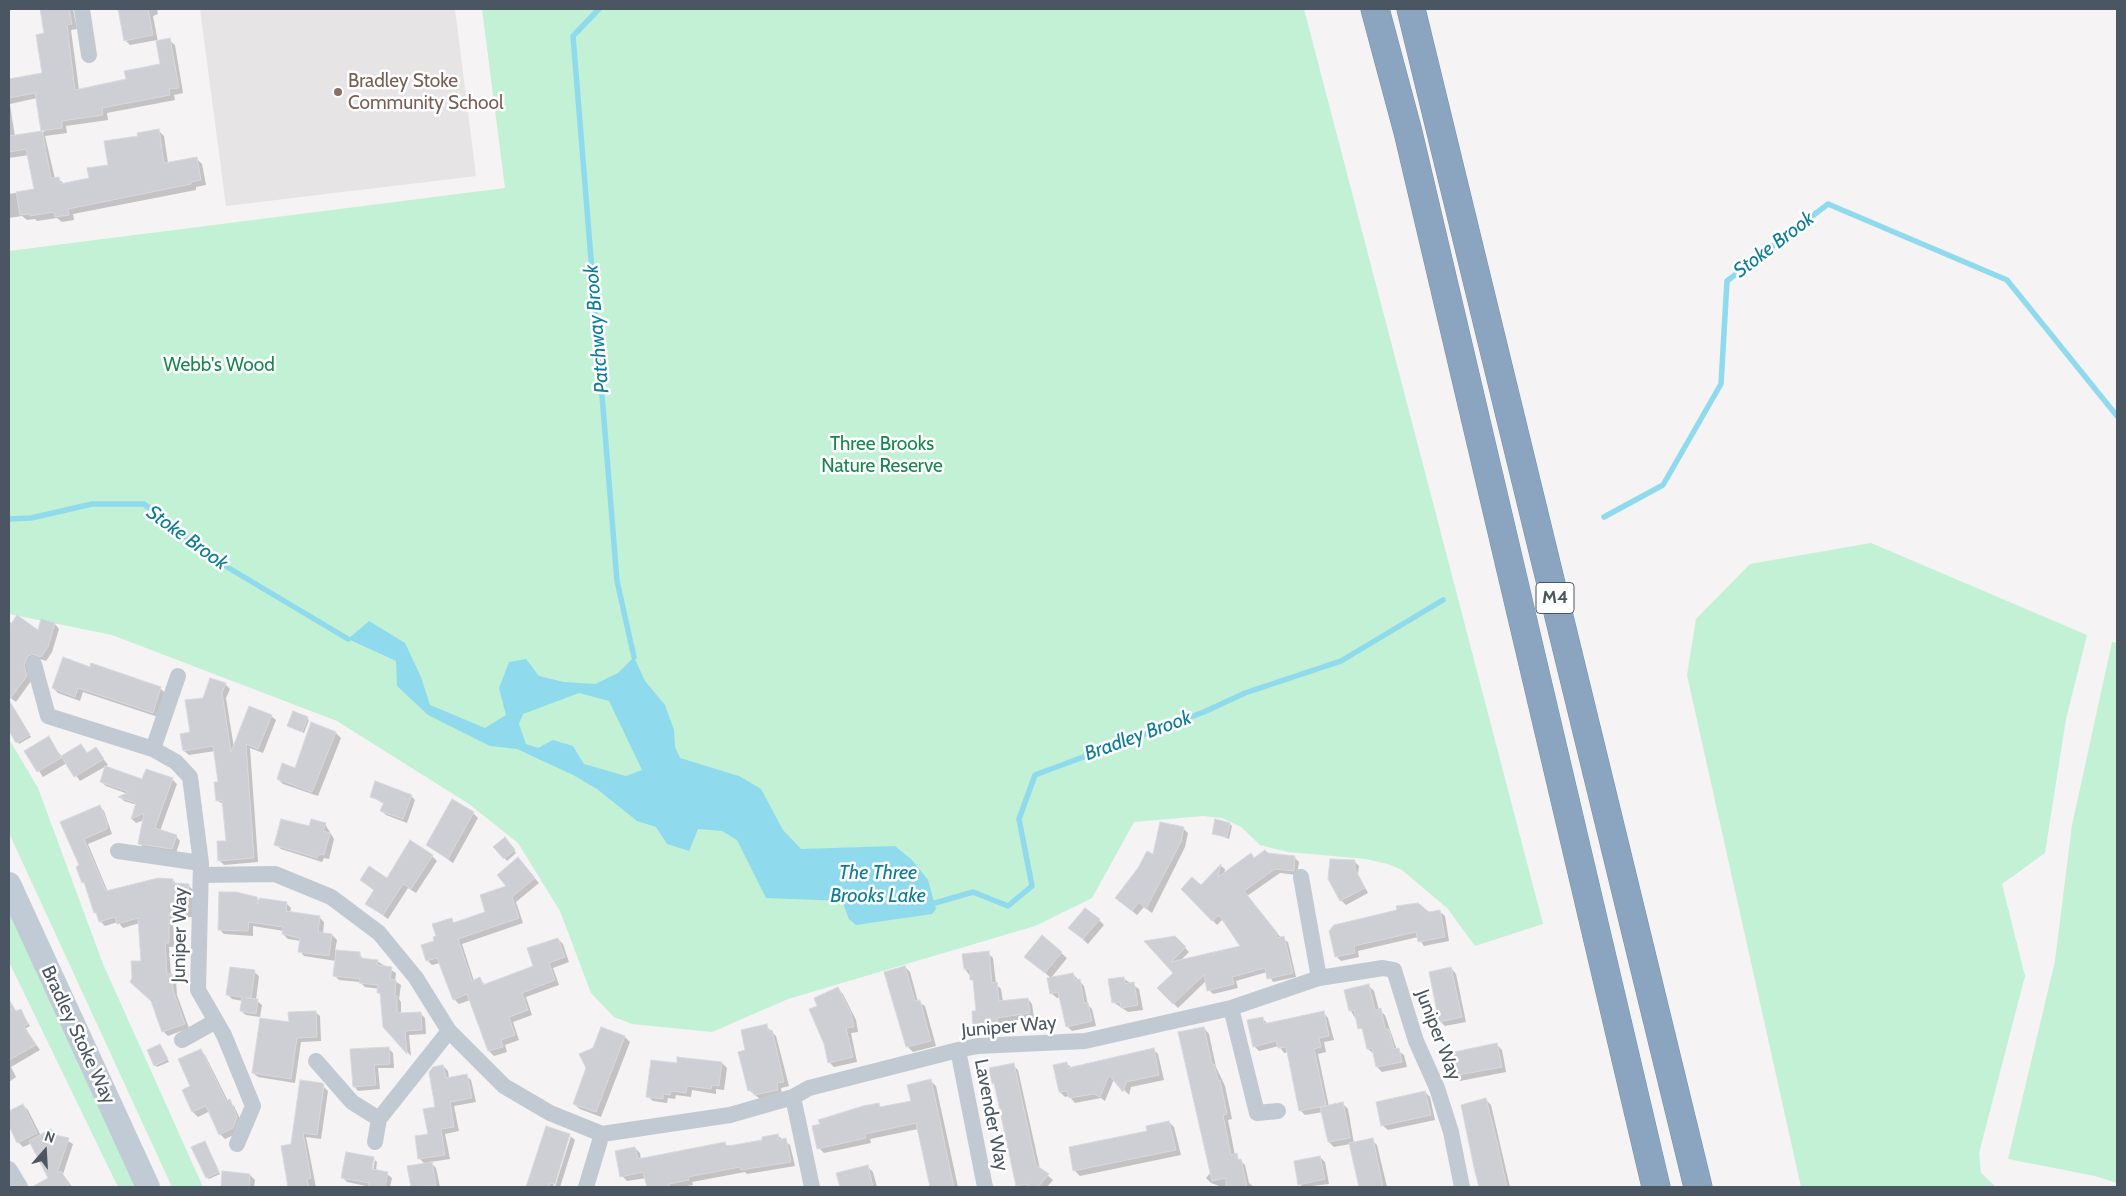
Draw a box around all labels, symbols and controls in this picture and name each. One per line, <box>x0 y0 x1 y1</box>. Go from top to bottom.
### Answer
place label: Bradley Stoke Community School <box>348 70 503 114</box>
marker: Bradley Stoke Community School <box>332 86 344 98</box>
water label: Stoke Brook <box>1729 207 1819 283</box>
water label: Patchway Brook <box>579 264 615 394</box>
park label: Webb's Wood <box>163 354 275 376</box>
park label: Three Brooks Nature Reserve <box>821 433 943 477</box>
water label: Stoke Brook <box>142 500 232 576</box>
road number: M4 <box>1536 582 1574 614</box>
water label: Bradley Brook <box>1081 706 1195 766</box>
water label: The Three Brooks Lake <box>830 861 926 908</box>
street label: Juniper Way <box>168 887 192 983</box>
street label: Bradley Stoke Way <box>36 962 120 1108</box>
street label: Juniper Way <box>1410 986 1466 1084</box>
street label: Juniper Way <box>960 1011 1058 1043</box>
street label: Lavender Way <box>969 1057 1013 1173</box>
north arrow <box>20 1126 70 1176</box>
text: N <box>42 1127 57 1147</box>

